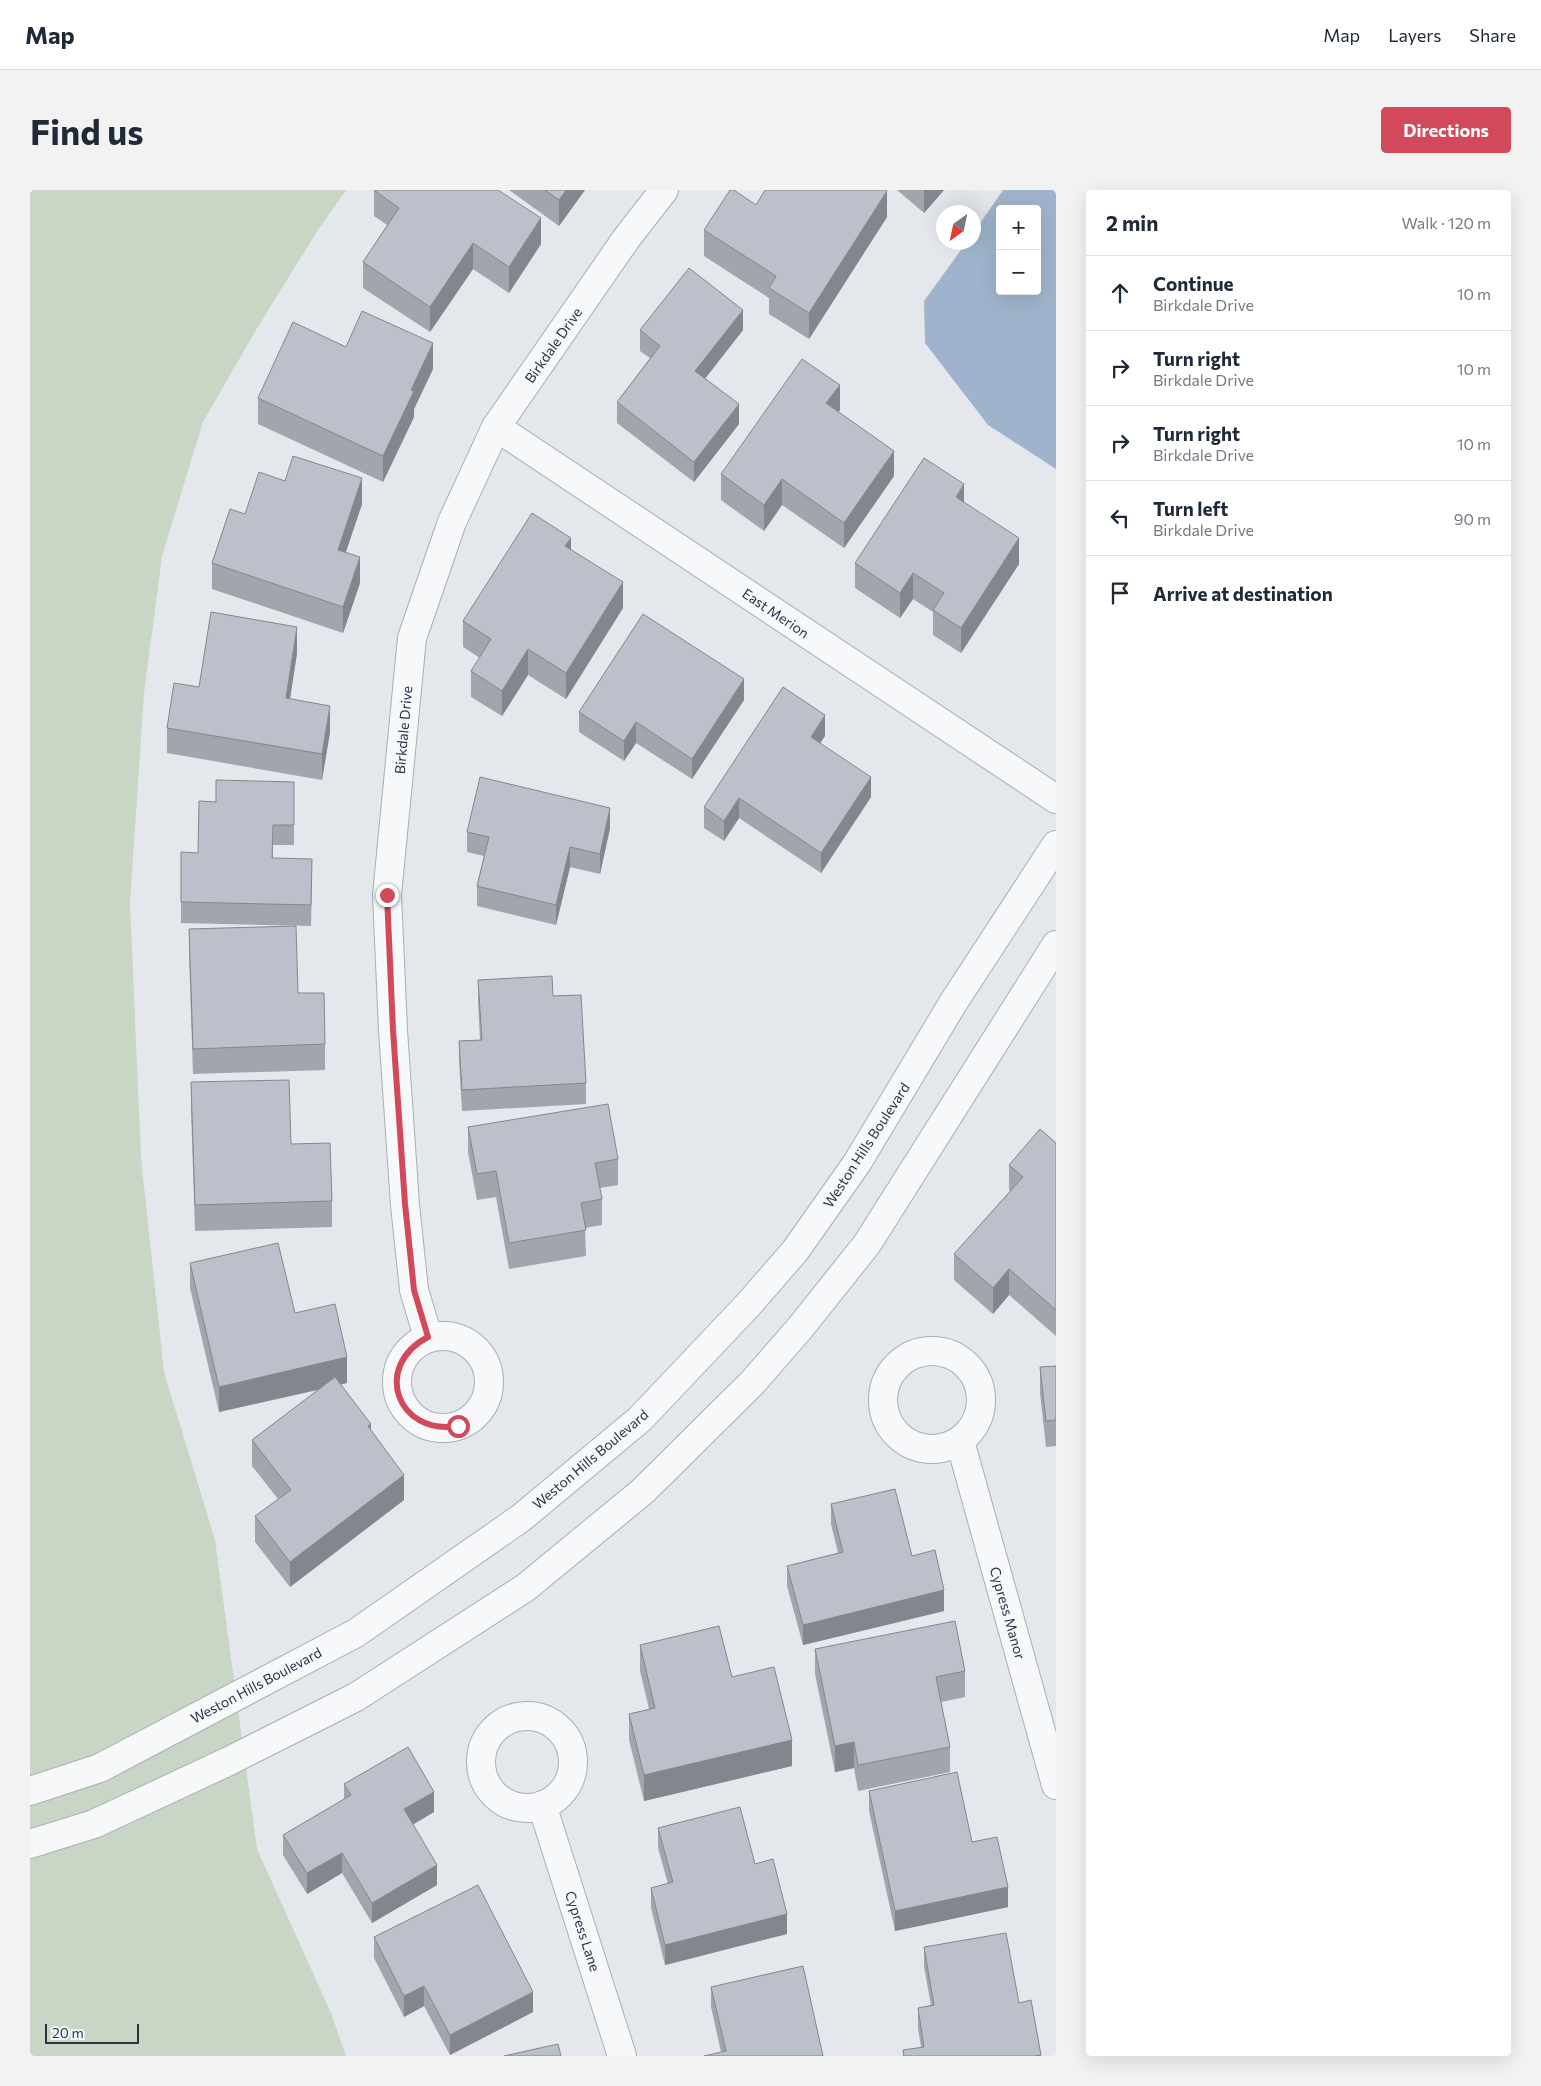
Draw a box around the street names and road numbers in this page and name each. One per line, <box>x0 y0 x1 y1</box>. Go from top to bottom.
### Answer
street label: Birkdale Drive <box>521 304 585 386</box>
street label: East Merion <box>739 585 813 641</box>
street label: Birkdale Drive <box>391 685 415 775</box>
street label: Weston Hills Boulevard <box>819 1079 913 1211</box>
street label: Weston Hills Boulevard <box>529 1406 651 1512</box>
street label: Cypress Manor <box>987 1565 1029 1662</box>
street label: Weston Hills Boulevard <box>188 1643 324 1727</box>
street label: Cypress Lane <box>562 1889 604 1973</box>

